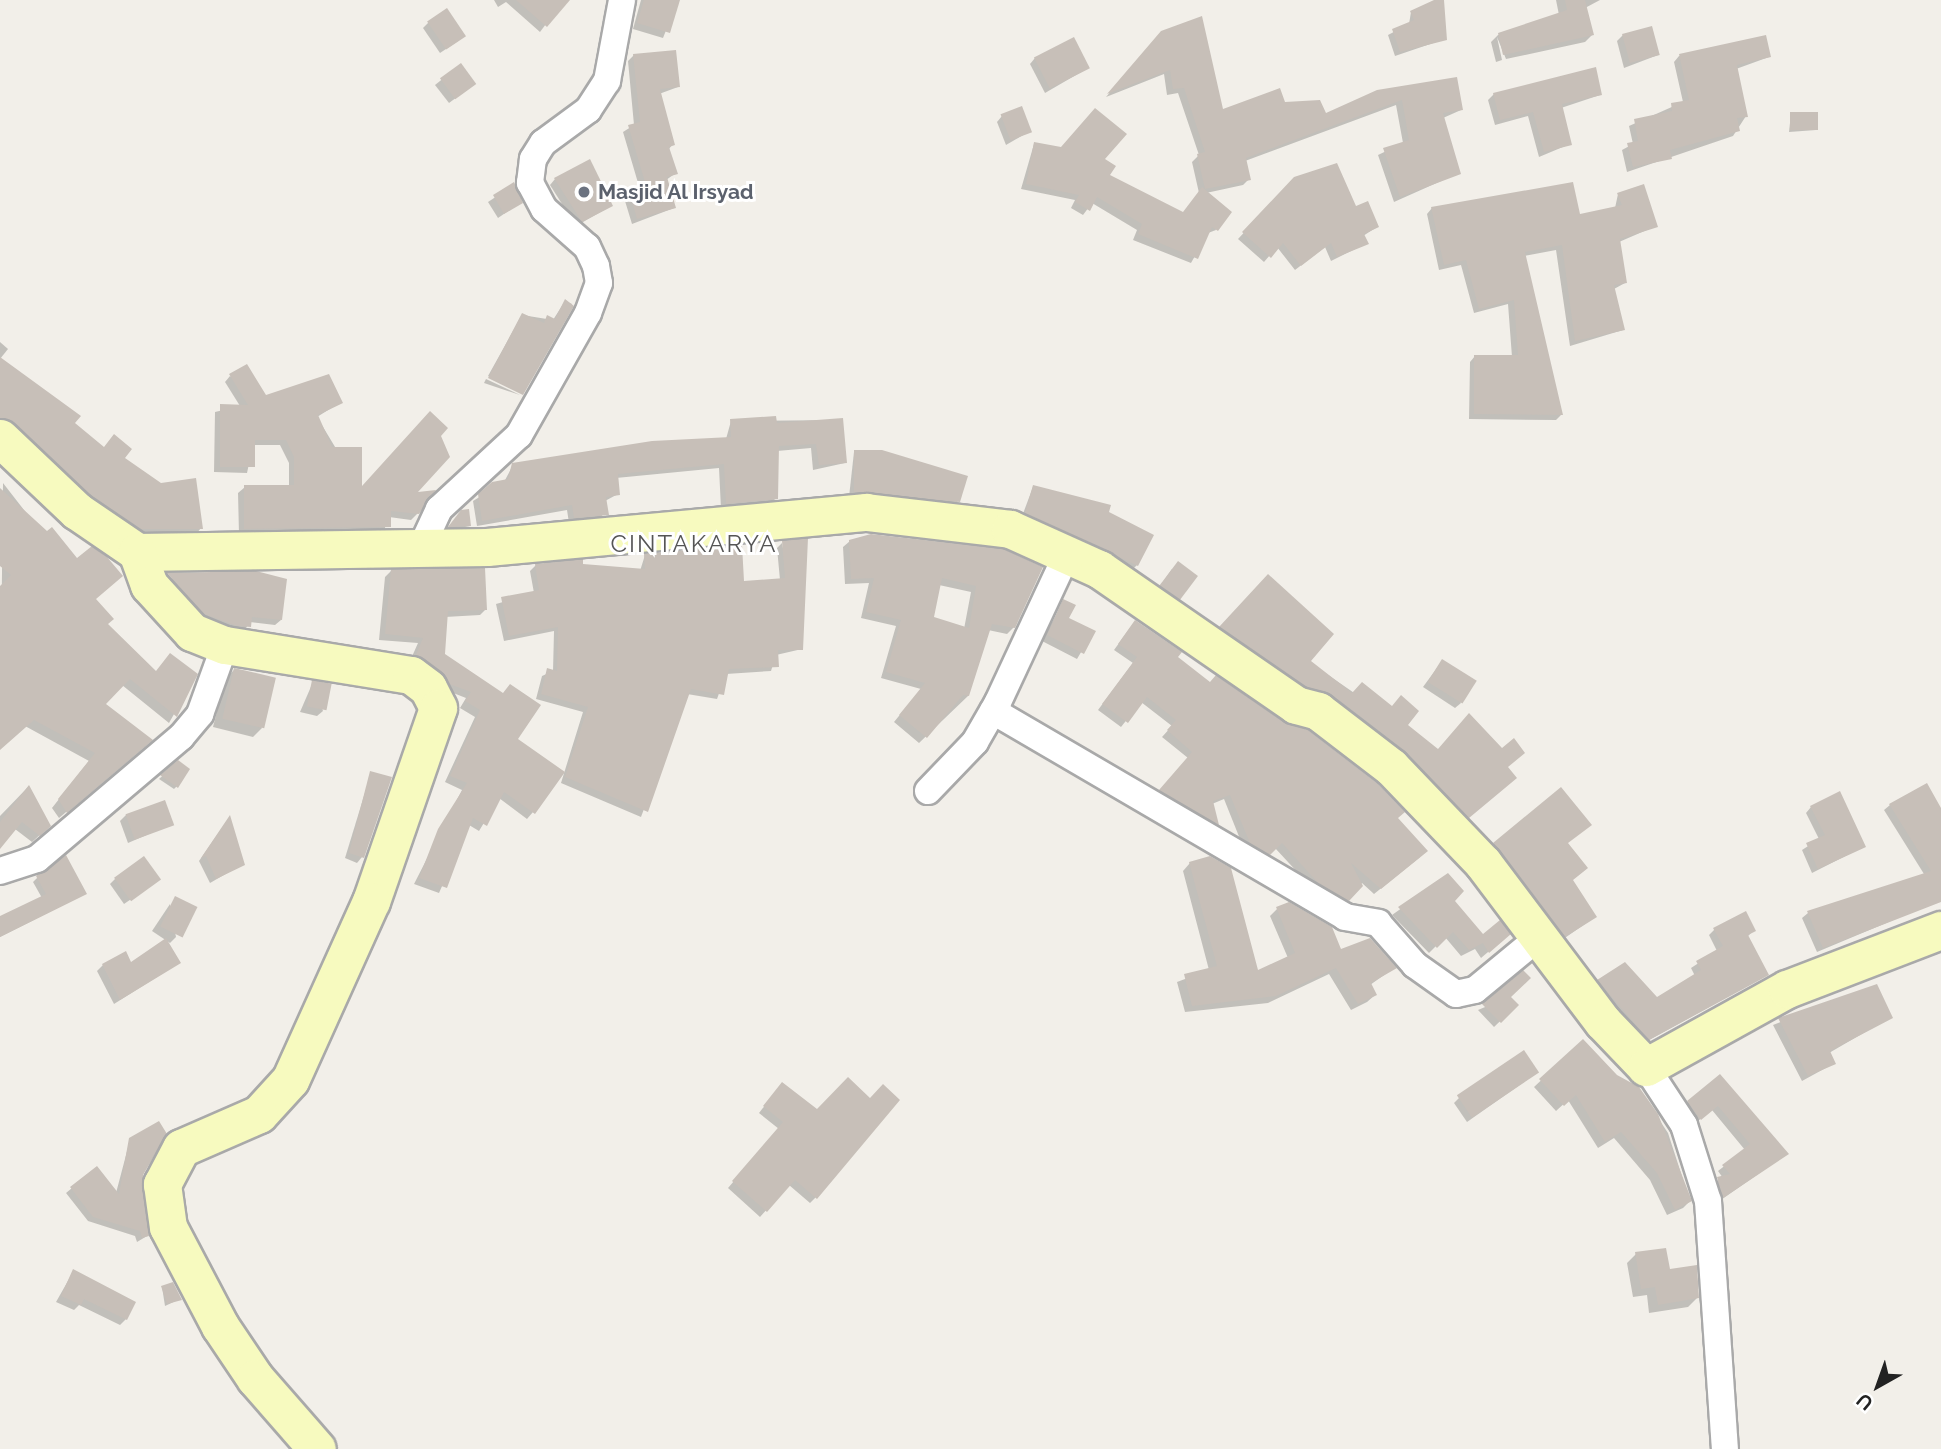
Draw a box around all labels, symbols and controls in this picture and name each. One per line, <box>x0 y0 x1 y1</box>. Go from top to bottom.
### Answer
place label: Masjid Al Irsyad <box>598 179 755 205</box>
marker: Masjid Al Irsyad <box>576 184 592 200</box>
district label: CINTAKARYA <box>612 530 776 558</box>
north arrow <box>1843 1351 1913 1421</box>
text: U <box>1852 1389 1877 1415</box>

